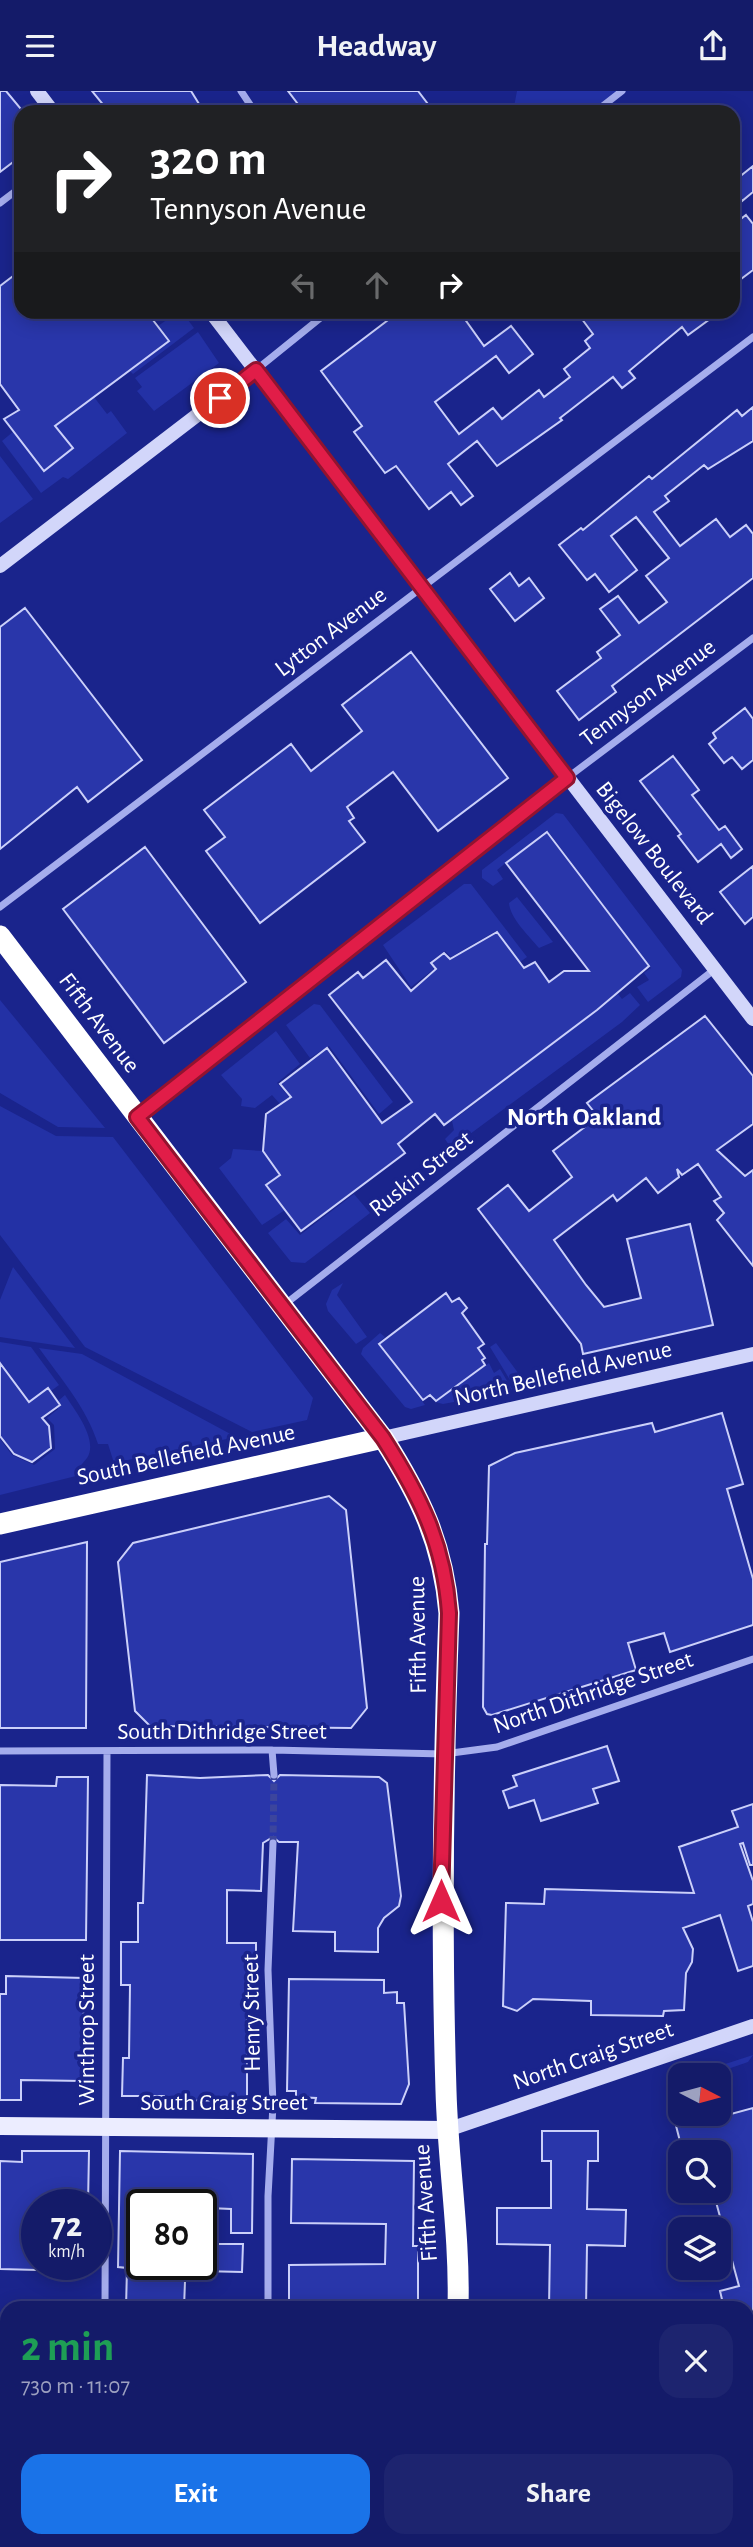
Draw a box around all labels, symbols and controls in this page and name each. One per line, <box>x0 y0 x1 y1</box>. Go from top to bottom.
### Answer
icon: menu <box>21 27 59 65</box>
icon: share <box>694 27 732 65</box>
text: Headway <box>316 30 437 62</box>
icon: right <box>35 133 126 224</box>
text: 320 m <box>150 135 267 184</box>
text: Tennyson Avenue <box>150 193 366 225</box>
icon: left <box>285 266 323 304</box>
icon: ahead <box>358 266 396 304</box>
icon: right <box>431 266 469 304</box>
pin <box>190 368 250 428</box>
icon: arrive <box>201 379 239 417</box>
street label: Lytton Avenue <box>271 583 391 681</box>
street label: Tennyson Avenue <box>576 635 720 751</box>
street label: Bigelow Boulevard <box>591 777 717 929</box>
street label: Fifth Avenue <box>54 969 144 1077</box>
district label: North Oakland <box>507 1104 662 1130</box>
street label: Ruskin Street <box>365 1126 477 1221</box>
street label: North Bellefield Avenue <box>452 1337 674 1411</box>
street label: South Bellefield Avenue <box>75 1420 297 1490</box>
street label: Fifth Avenue <box>405 1576 431 1694</box>
street label: North Dithridge Street <box>490 1647 696 1738</box>
street label: South Dithridge Street <box>117 1720 327 1744</box>
position arrow <box>404 1864 478 1938</box>
street label: Winthrop Street <box>75 1954 99 2106</box>
street label: Henry Street <box>239 1954 265 2072</box>
street label: North Craig Street <box>510 2017 677 2095</box>
north arrow <box>668 2063 732 2126</box>
map controls <box>668 2063 731 2280</box>
street label: South Craig Street <box>140 2091 308 2115</box>
button: search <box>668 2140 731 2203</box>
street label: Fifth Avenue <box>410 2143 442 2263</box>
speed limit sign: 80 <box>126 2189 217 2280</box>
text: 72 <box>51 2208 82 2243</box>
button: layers <box>668 2217 731 2280</box>
text: km/h <box>48 2243 85 2261</box>
button: close <box>659 2324 733 2398</box>
text: 2 min <box>21 2326 114 2368</box>
text: 730 m · 11:07 <box>21 2375 130 2398</box>
button: Exit <box>21 2454 370 2534</box>
button: Share <box>384 2454 733 2534</box>

